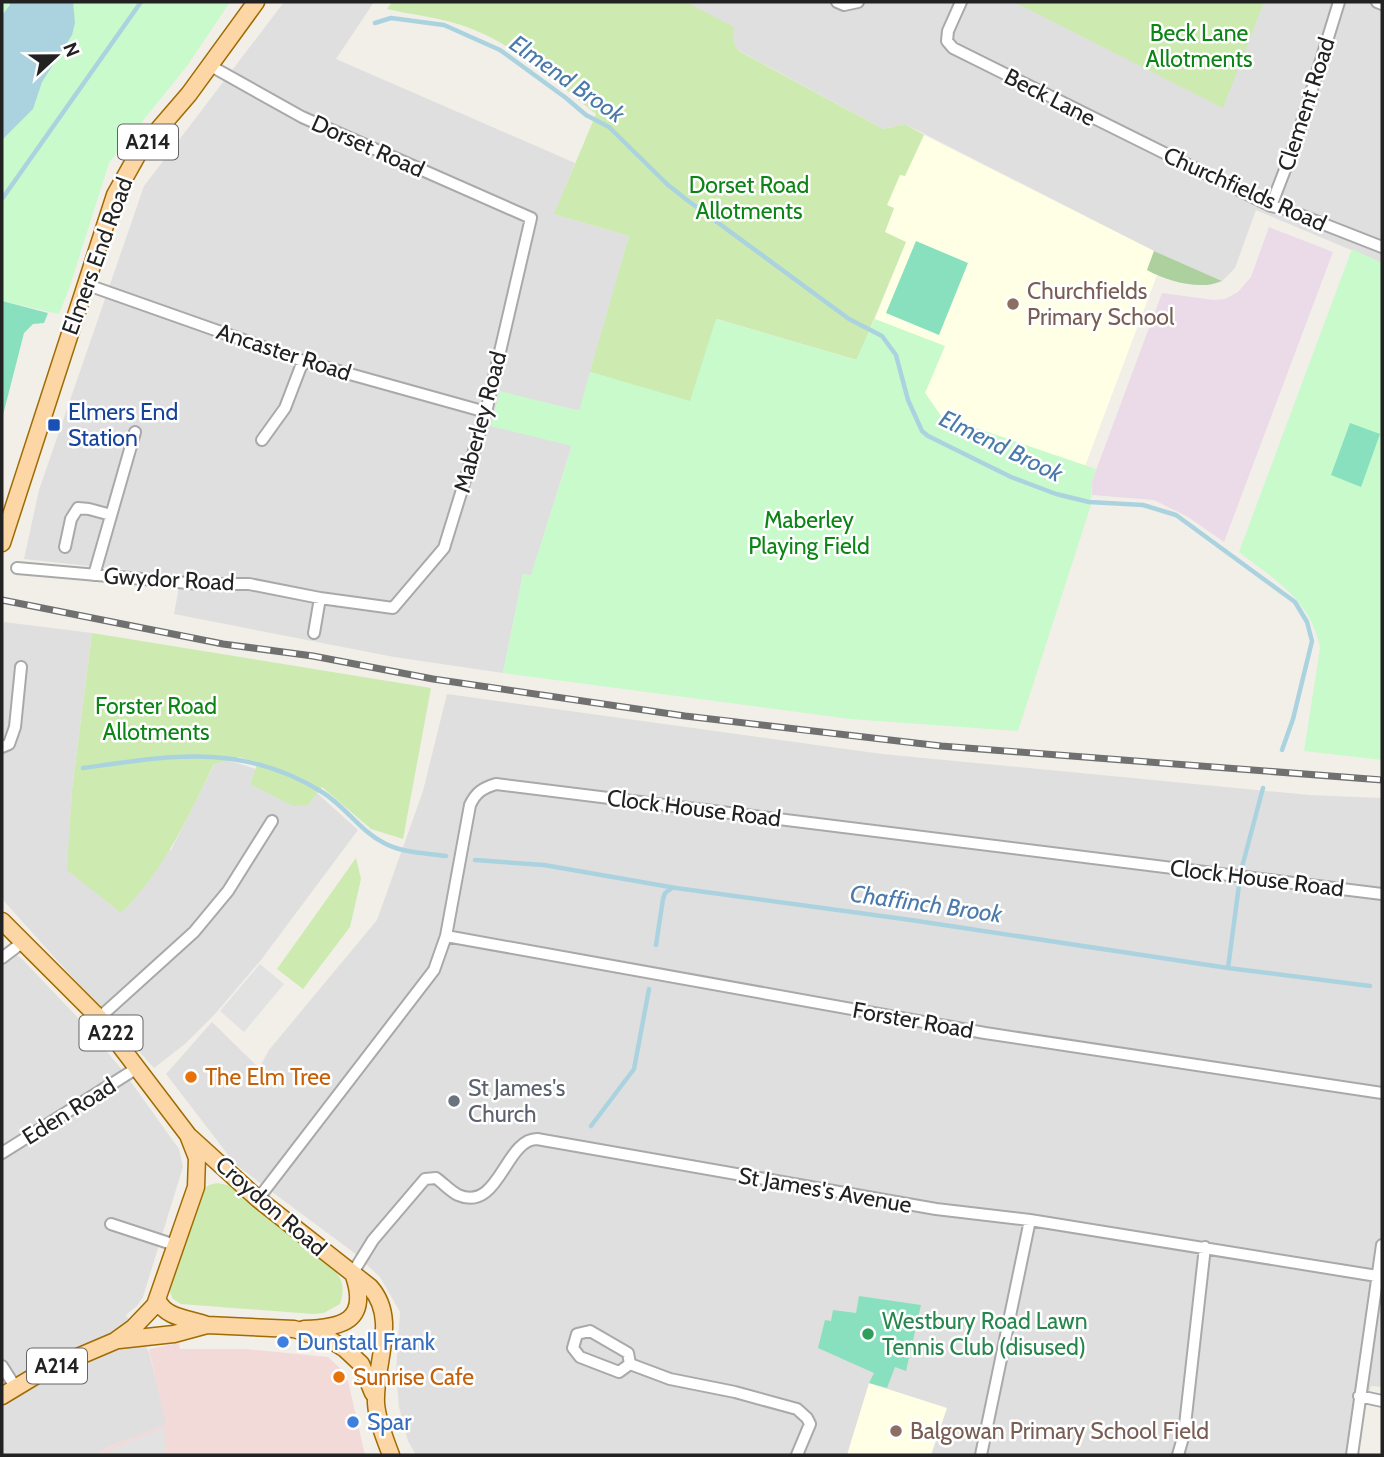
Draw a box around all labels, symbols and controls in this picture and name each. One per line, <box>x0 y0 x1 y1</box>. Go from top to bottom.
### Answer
park label: Beck Lane Allotments <box>1146 19 1252 73</box>
north arrow <box>21 21 91 91</box>
water label: Elmend Brook <box>504 28 631 129</box>
street label: Clement Road <box>1271 34 1341 174</box>
text: N <box>58 39 84 60</box>
street label: Beck Lane <box>1000 62 1100 132</box>
street label: Dorset Road <box>307 109 429 183</box>
road number: A214 <box>118 124 178 160</box>
street label: Churchfields Road <box>1159 141 1331 237</box>
park label: Dorset Road Allotments <box>689 171 809 225</box>
street label: Elmers End Road <box>56 174 138 338</box>
place label: Churchfields Primary School <box>1027 277 1175 331</box>
marker: Churchfields Primary School <box>1005 296 1021 312</box>
street label: Ancaster Road <box>213 317 355 387</box>
street label: Maberley Road <box>448 348 512 496</box>
place label: Elmers End Station <box>68 398 178 452</box>
water label: Elmend Brook <box>935 403 1068 488</box>
marker: Elmers End Station <box>46 417 62 433</box>
park label: Maberley Playing Field <box>748 506 870 560</box>
street label: Gwydor Road <box>103 562 235 596</box>
park label: Forster Road Allotments <box>95 692 217 746</box>
street label: Clock House Road <box>605 783 783 833</box>
street label: Clock House Road <box>1168 853 1346 903</box>
water label: Chaffinch Brook <box>848 878 1005 929</box>
street label: Forster Road <box>850 996 976 1044</box>
road number: A222 <box>80 1016 142 1050</box>
place label: The Elm Tree <box>205 1063 331 1091</box>
marker: The Elm Tree <box>183 1069 199 1085</box>
street label: Eden Road <box>17 1071 121 1151</box>
place label: St James's Church <box>468 1074 565 1128</box>
marker: St James's Church <box>446 1093 462 1109</box>
street label: Croydon Road <box>210 1150 332 1262</box>
street label: St James's Avenue <box>736 1161 914 1219</box>
place label: Westbury Road Lawn Tennis Club (disused) <box>882 1307 1088 1361</box>
marker: Westbury Road Lawn Tennis Club (disused) <box>860 1326 876 1342</box>
place label: Dunstall Frank <box>297 1328 436 1356</box>
marker: Dunstall Frank <box>275 1334 291 1350</box>
road number: A214 <box>27 1348 87 1384</box>
place label: Sunrise Cafe <box>353 1363 474 1391</box>
marker: Sunrise Cafe <box>331 1369 347 1385</box>
place label: Spar <box>367 1408 412 1436</box>
marker: Spar <box>345 1414 361 1430</box>
place label: Balgowan Primary School Field <box>910 1417 1209 1445</box>
marker: Balgowan Primary School Field <box>888 1423 904 1439</box>

